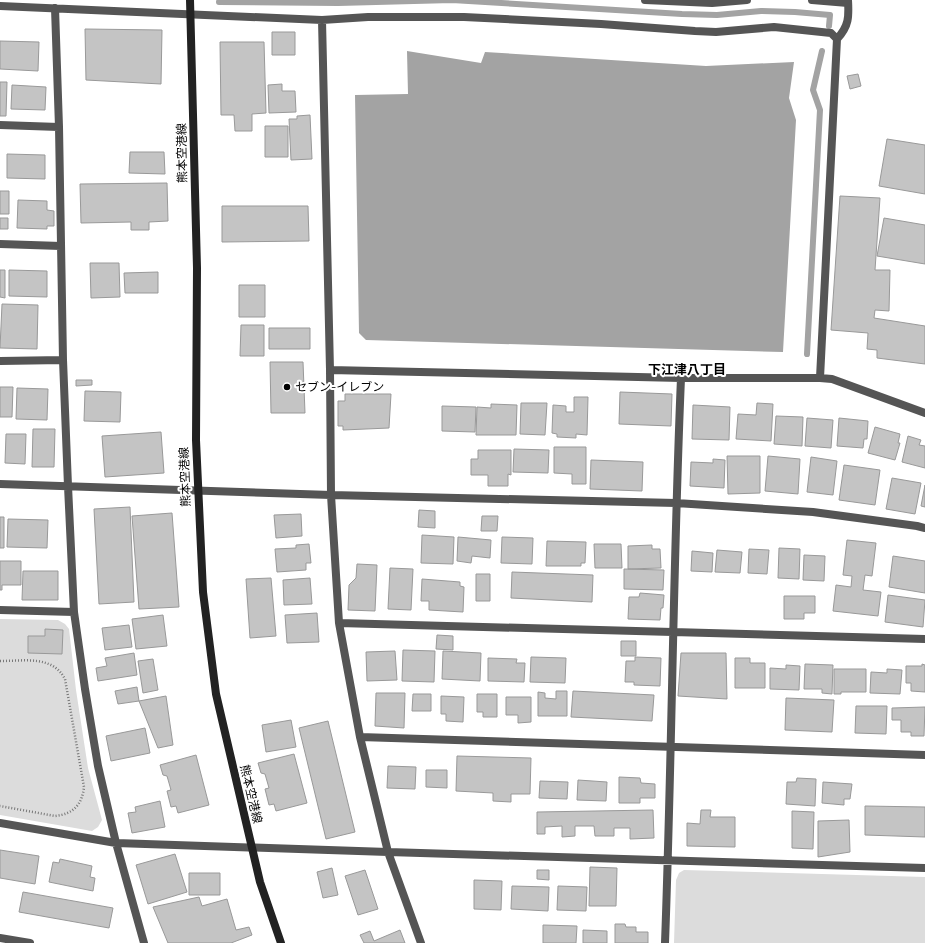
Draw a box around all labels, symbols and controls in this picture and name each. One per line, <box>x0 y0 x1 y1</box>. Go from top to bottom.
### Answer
street label: 熊本空港線 <box>171 123 192 183</box>
district label: 下江津八丁目 <box>648 359 726 379</box>
place label: セブン-イレブン <box>295 377 384 396</box>
marker: セブン-イレブン <box>282 382 292 392</box>
street label: 熊本空港線 <box>174 447 195 507</box>
street label: 熊本空港線 <box>235 763 267 825</box>

